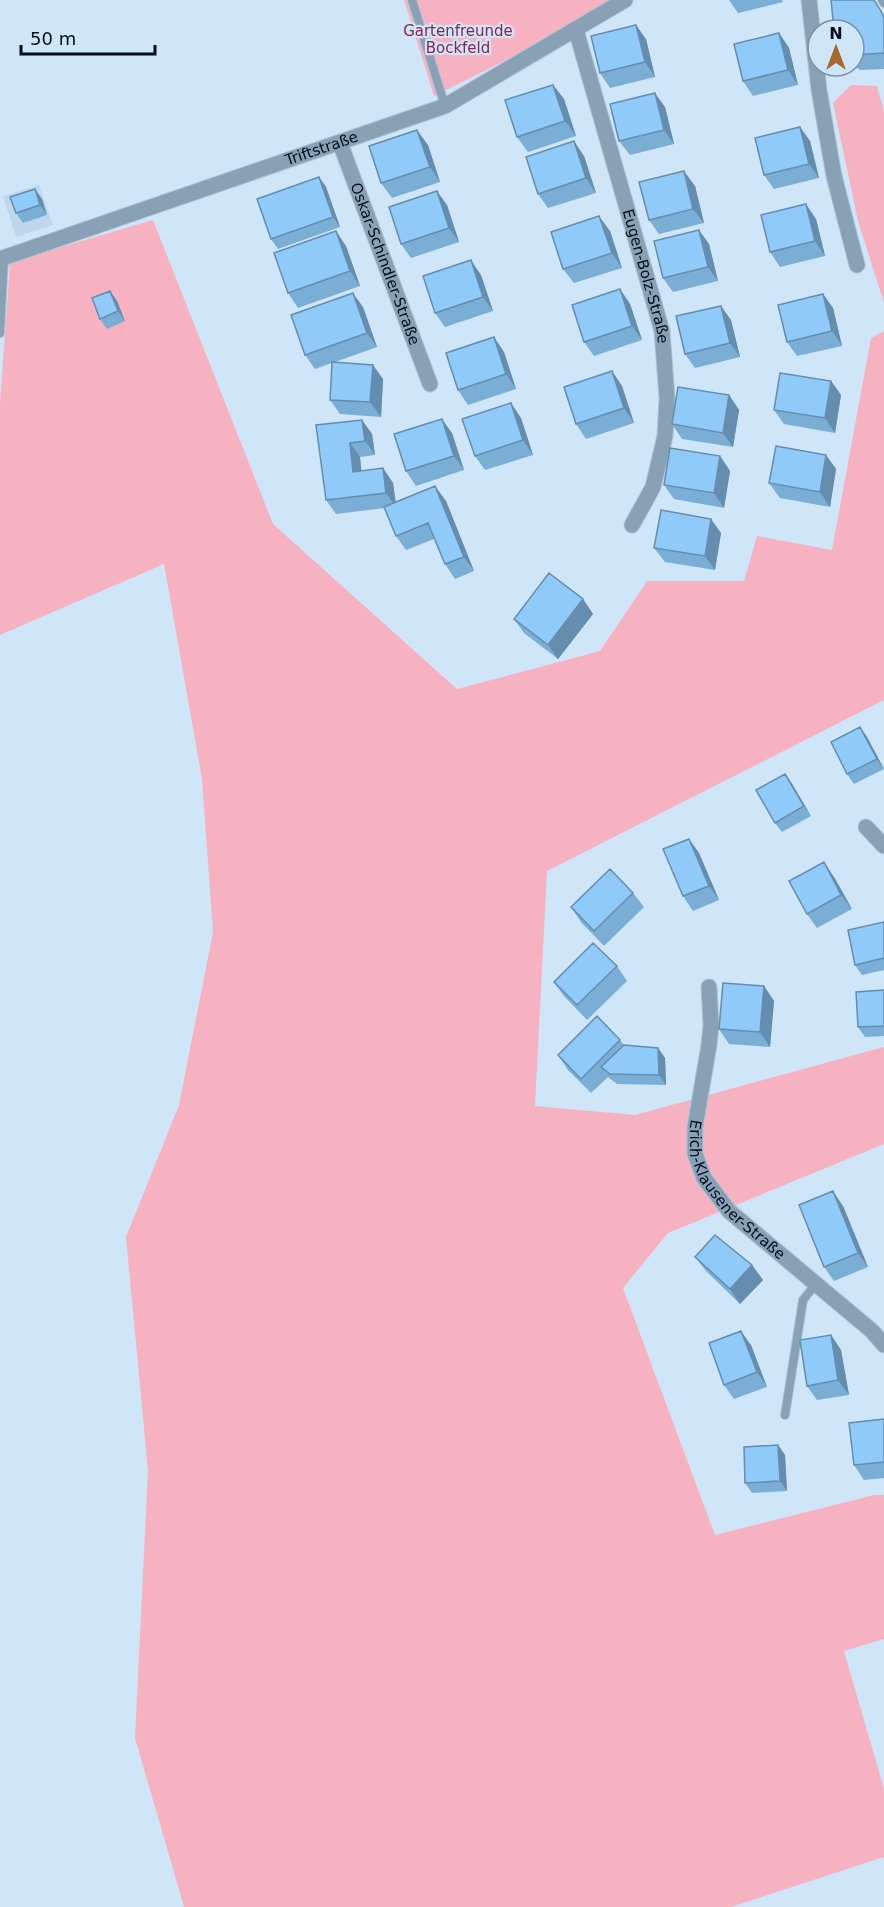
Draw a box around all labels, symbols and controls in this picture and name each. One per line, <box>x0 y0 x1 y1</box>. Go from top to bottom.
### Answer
scale bar <box>21 18 154 56</box>
north arrow <box>806 18 866 78</box>
park label: Gartenfreunde Bockfeld <box>403 22 513 57</box>
text: N <box>829 24 843 43</box>
text: 50 m <box>30 28 76 49</box>
street label: Triftstraße <box>282 128 360 170</box>
street label: Oskar-Schindler-Straße <box>347 180 424 348</box>
street label: Eugen-Bolz-Straße <box>619 207 672 344</box>
street label: Erich-Klausener-Straße <box>686 1118 789 1263</box>

